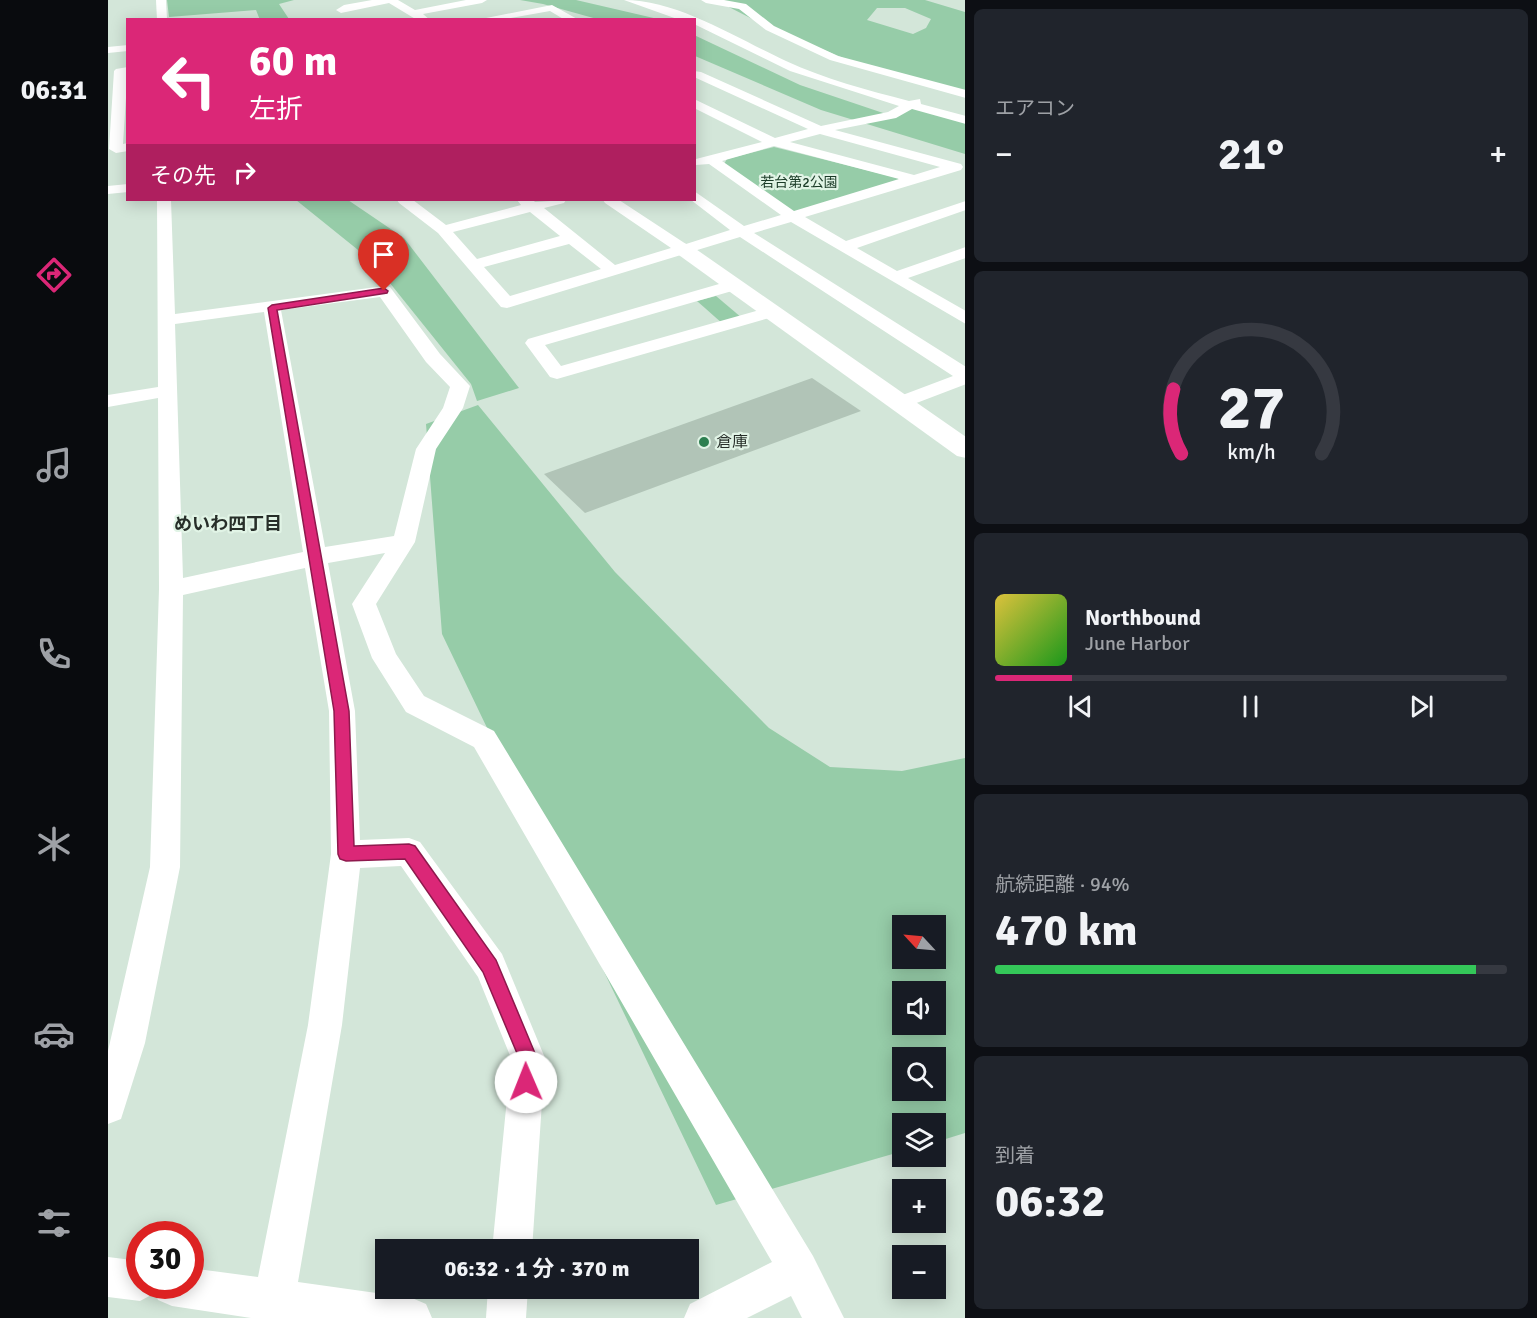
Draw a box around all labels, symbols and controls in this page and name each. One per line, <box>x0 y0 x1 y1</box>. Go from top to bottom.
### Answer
text: 60 m <box>249 36 338 87</box>
icon: left <box>150 42 228 120</box>
text: 06:31 <box>21 74 87 107</box>
text: 左折 <box>249 93 303 126</box>
text: エアコン <box>995 96 1075 121</box>
text: 21° <box>1218 127 1284 182</box>
text: − <box>995 134 1013 175</box>
text: + <box>1489 134 1507 175</box>
icon: right <box>228 156 261 189</box>
text: その先 <box>150 162 216 189</box>
park label: 若台第2公園 <box>760 174 838 191</box>
pin <box>358 229 409 291</box>
icon: arrive <box>367 238 400 271</box>
icon: directions <box>33 254 75 296</box>
text: 27 <box>1217 369 1285 446</box>
place label: 倉庫 <box>716 432 748 452</box>
marker: 倉庫 <box>697 435 711 449</box>
text: km/h <box>1227 440 1275 466</box>
icon: music <box>33 444 75 486</box>
district label: めいわ四丁目 <box>174 513 282 535</box>
text: Northbound <box>1085 604 1201 631</box>
text: June Harbor <box>1085 631 1190 656</box>
icon: phone <box>33 633 75 675</box>
icon: previous <box>1064 690 1097 723</box>
icon: pause <box>1234 690 1267 723</box>
icon: next <box>1405 690 1438 723</box>
icon: climate <box>33 823 75 865</box>
text: 航続距離 · 94% <box>995 872 1130 897</box>
text: 470 km <box>995 903 1138 958</box>
north arrow <box>892 915 946 969</box>
map controls <box>892 915 946 1299</box>
button: sound <box>892 981 946 1035</box>
icon: car <box>33 1013 75 1055</box>
button: search <box>892 1047 946 1101</box>
position arrow <box>494 1050 558 1114</box>
button: layers <box>892 1113 946 1167</box>
text: 到着 <box>995 1143 1035 1168</box>
text: 06:32 <box>995 1174 1105 1229</box>
button: + <box>892 1179 946 1233</box>
icon: filters <box>33 1202 75 1244</box>
speed limit sign: 30 <box>126 1221 204 1299</box>
button: − <box>892 1245 946 1299</box>
text: 06:32 · 1 分 · 370 m <box>445 1255 629 1282</box>

